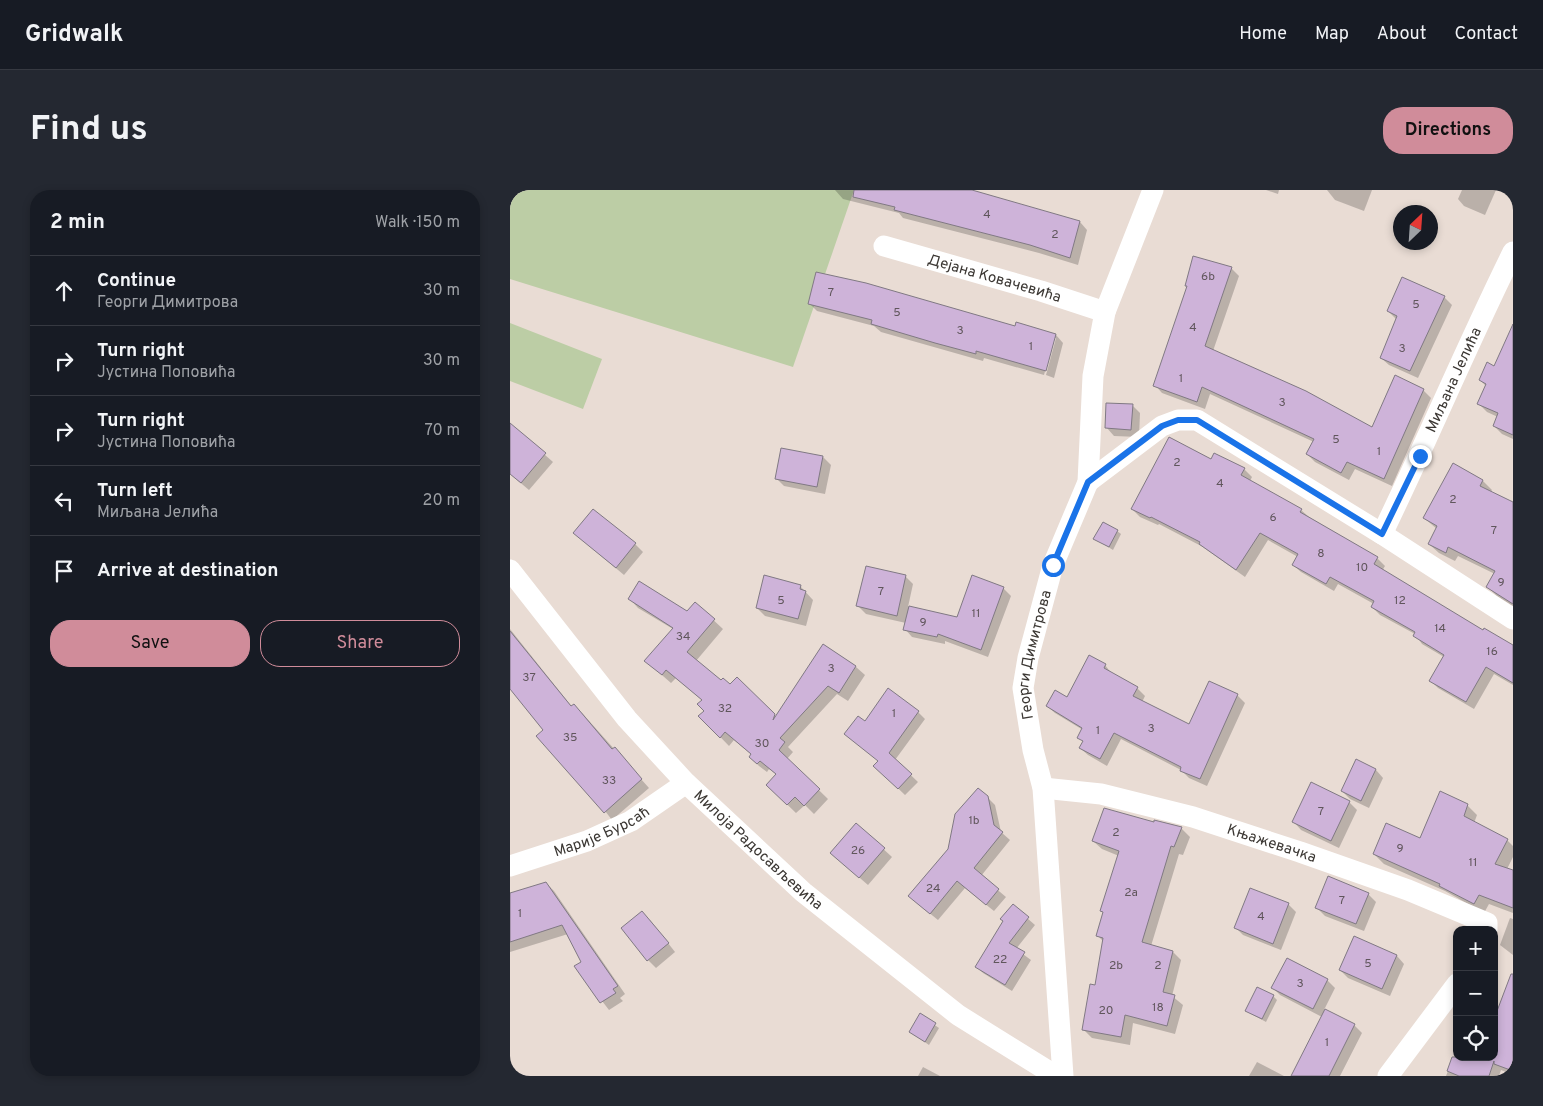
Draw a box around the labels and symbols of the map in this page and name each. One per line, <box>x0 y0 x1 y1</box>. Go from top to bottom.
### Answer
north arrow <box>1393 205 1438 250</box>
house number: 4 <box>983 207 991 223</box>
house number: 2 <box>1051 227 1059 243</box>
street label: Дејана Ковачевића <box>925 251 1063 308</box>
house number: 6b <box>1201 269 1215 285</box>
house number: 7 <box>828 285 834 301</box>
house number: 5 <box>1412 297 1420 313</box>
house number: 5 <box>893 305 901 321</box>
house number: 4 <box>1189 320 1197 336</box>
house number: 3 <box>956 323 964 339</box>
street label: Миљана Јелића <box>1422 325 1487 436</box>
house number: 1 <box>1029 339 1033 355</box>
house number: 3 <box>1398 341 1406 357</box>
house number: 1 <box>1179 371 1183 387</box>
house number: 3 <box>1278 395 1286 411</box>
house number: 5 <box>1332 432 1340 448</box>
house number: 1 <box>1377 444 1381 460</box>
route end <box>1409 445 1432 468</box>
house number: 2 <box>1173 455 1181 471</box>
house number: 4 <box>1216 476 1224 492</box>
house number: 2 <box>1449 492 1457 508</box>
house number: 6 <box>1269 510 1277 526</box>
house number: 7 <box>1491 523 1497 539</box>
house number: 8 <box>1317 546 1325 562</box>
route start <box>1042 554 1065 577</box>
house number: 10 <box>1356 560 1368 576</box>
house number: 9 <box>1497 575 1505 591</box>
house number: 7 <box>878 584 884 600</box>
street label: Георги Димитрова <box>1015 588 1057 721</box>
house number: 5 <box>777 593 785 609</box>
house number: 12 <box>1394 593 1406 609</box>
house number: 11 <box>972 606 980 622</box>
house number: 9 <box>919 615 927 631</box>
house number: 14 <box>1434 621 1446 637</box>
house number: 34 <box>676 629 690 645</box>
house number: 16 <box>1486 644 1498 660</box>
house number: 3 <box>827 661 835 677</box>
house number: 37 <box>522 670 536 686</box>
house number: 32 <box>718 701 732 717</box>
house number: 1 <box>892 706 896 722</box>
house number: 3 <box>1147 721 1155 737</box>
house number: 1 <box>1096 723 1100 739</box>
house number: 35 <box>563 730 577 746</box>
house number: 30 <box>755 736 769 752</box>
house number: 33 <box>602 773 616 789</box>
street label: Милоја Радосављевића <box>689 787 826 915</box>
street label: Марије Бурсаћ <box>552 803 654 862</box>
house number: 7 <box>1318 804 1324 820</box>
house number: 1b <box>968 813 980 829</box>
street label: Књажевачка <box>1224 821 1318 868</box>
house number: 2 <box>1112 825 1120 841</box>
house number: 9 <box>1396 841 1404 857</box>
house number: 26 <box>851 843 865 859</box>
house number: 11 <box>1469 855 1477 871</box>
house number: 24 <box>926 881 940 897</box>
house number: 2a <box>1124 885 1138 901</box>
house number: 7 <box>1339 893 1345 909</box>
house number: 1 <box>518 906 522 922</box>
house number: 4 <box>1257 909 1265 925</box>
house number: 22 <box>993 952 1007 968</box>
house number: 5 <box>1364 956 1372 972</box>
house number: 2b <box>1109 958 1123 974</box>
house number: 2 <box>1154 958 1162 974</box>
house number: 3 <box>1296 976 1304 992</box>
house number: 18 <box>1152 1000 1164 1016</box>
house number: 20 <box>1098 1003 1114 1019</box>
house number: 1 <box>1325 1035 1329 1051</box>

